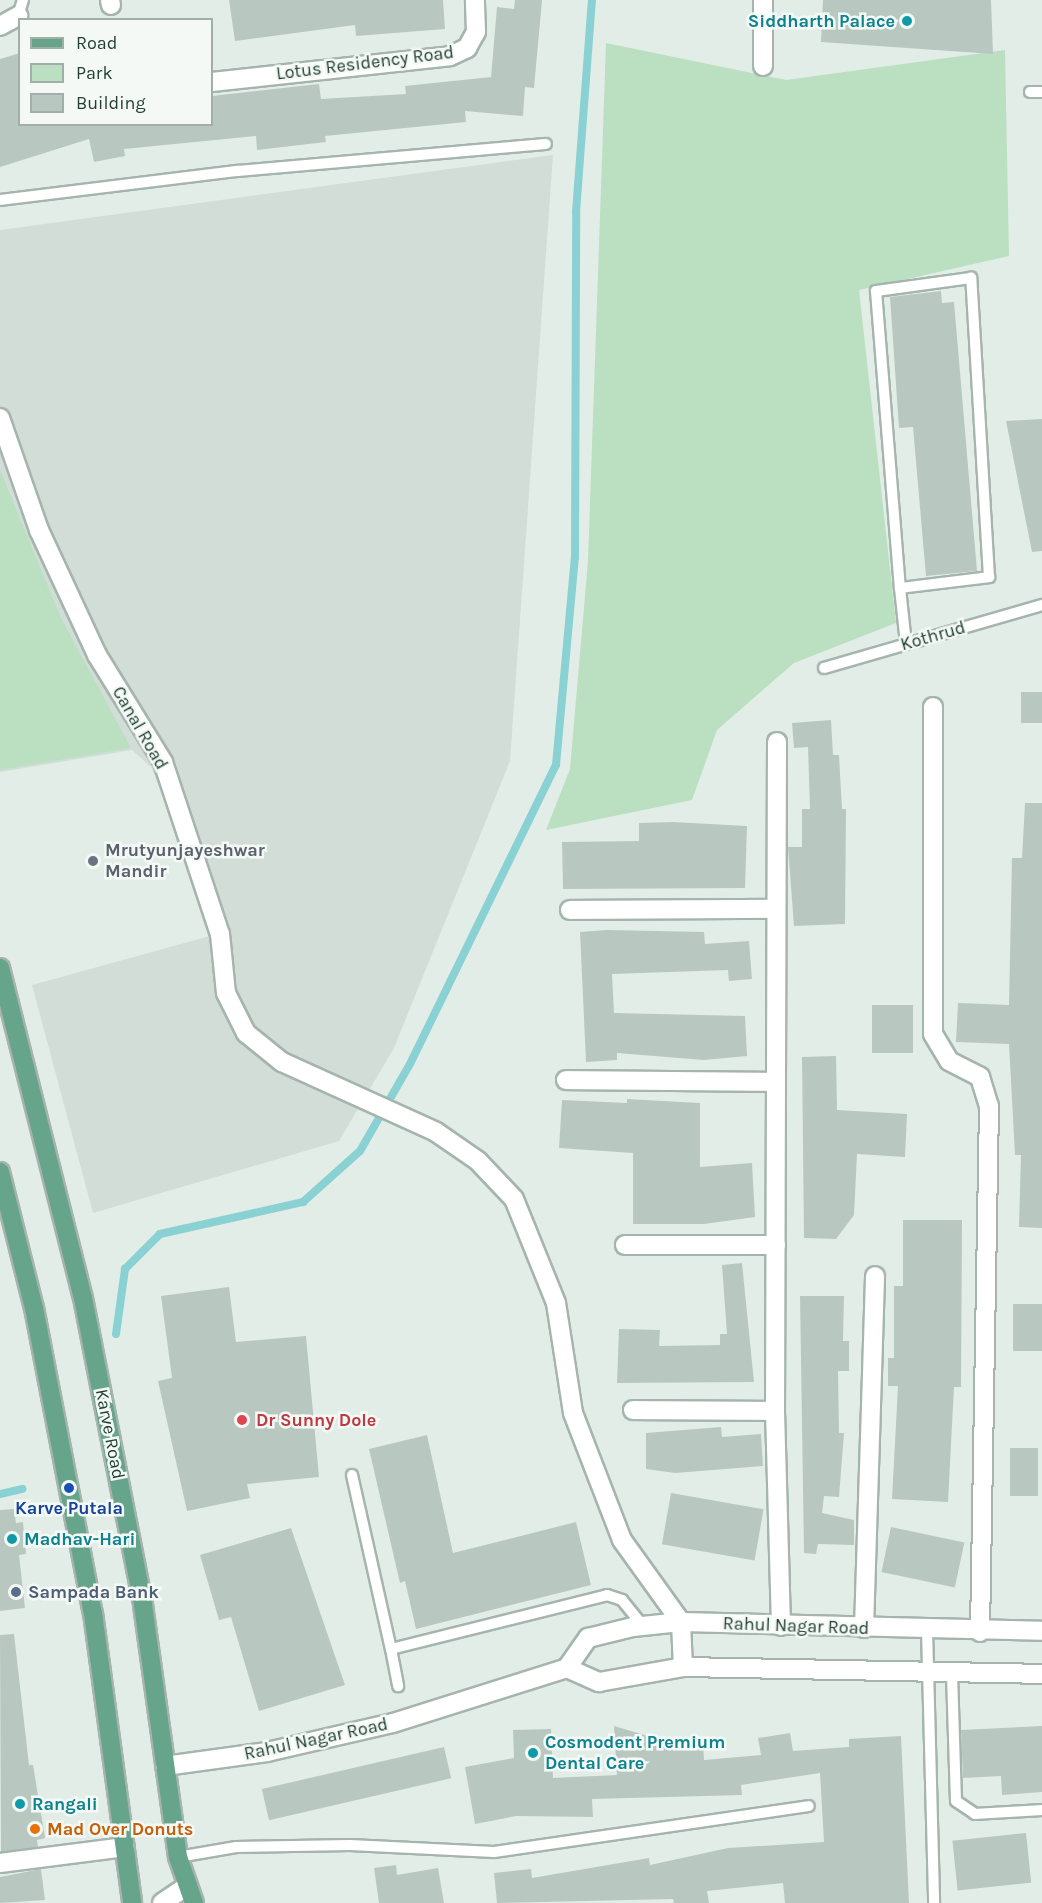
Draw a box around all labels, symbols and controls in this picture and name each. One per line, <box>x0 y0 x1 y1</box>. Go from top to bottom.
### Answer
place label: Siddharth Palace <box>748 10 895 32</box>
marker: Siddharth Palace <box>900 14 914 28</box>
legend <box>18 18 213 126</box>
text: Road <box>76 32 117 54</box>
street label: Lotus Residency Road <box>275 41 455 85</box>
text: Park <box>76 62 113 84</box>
text: Building <box>76 92 146 114</box>
street label: Kothrud <box>898 616 968 656</box>
street label: Canal Road <box>108 683 172 773</box>
place label: Mrutyunjayeshwar Mandir <box>105 840 265 882</box>
marker: Mrutyunjayeshwar Mandir <box>86 854 100 868</box>
street label: Karve Road <box>91 1387 129 1481</box>
place label: Dr Sunny Dole <box>256 1409 376 1431</box>
marker: Dr Sunny Dole <box>233 1411 251 1429</box>
marker: Karve Putala <box>62 1481 76 1495</box>
place label: Karve Putala <box>15 1497 123 1519</box>
place label: Madhav-Hari <box>24 1528 135 1550</box>
marker: Madhav-Hari <box>5 1532 19 1546</box>
place label: Sampada Bank <box>28 1581 159 1603</box>
marker: Sampada Bank <box>9 1585 23 1599</box>
street label: Rahul Nagar Road <box>722 1613 870 1639</box>
street label: Rahul Nagar Road <box>242 1713 390 1765</box>
place label: Cosmodent Premium Dental Care <box>545 1732 725 1774</box>
marker: Cosmodent Premium Dental Care <box>526 1746 540 1760</box>
place label: Rangali <box>32 1793 98 1815</box>
marker: Rangali <box>13 1797 27 1811</box>
place label: Mad Over Donuts <box>47 1818 193 1840</box>
marker: Mad Over Donuts <box>28 1822 42 1836</box>

